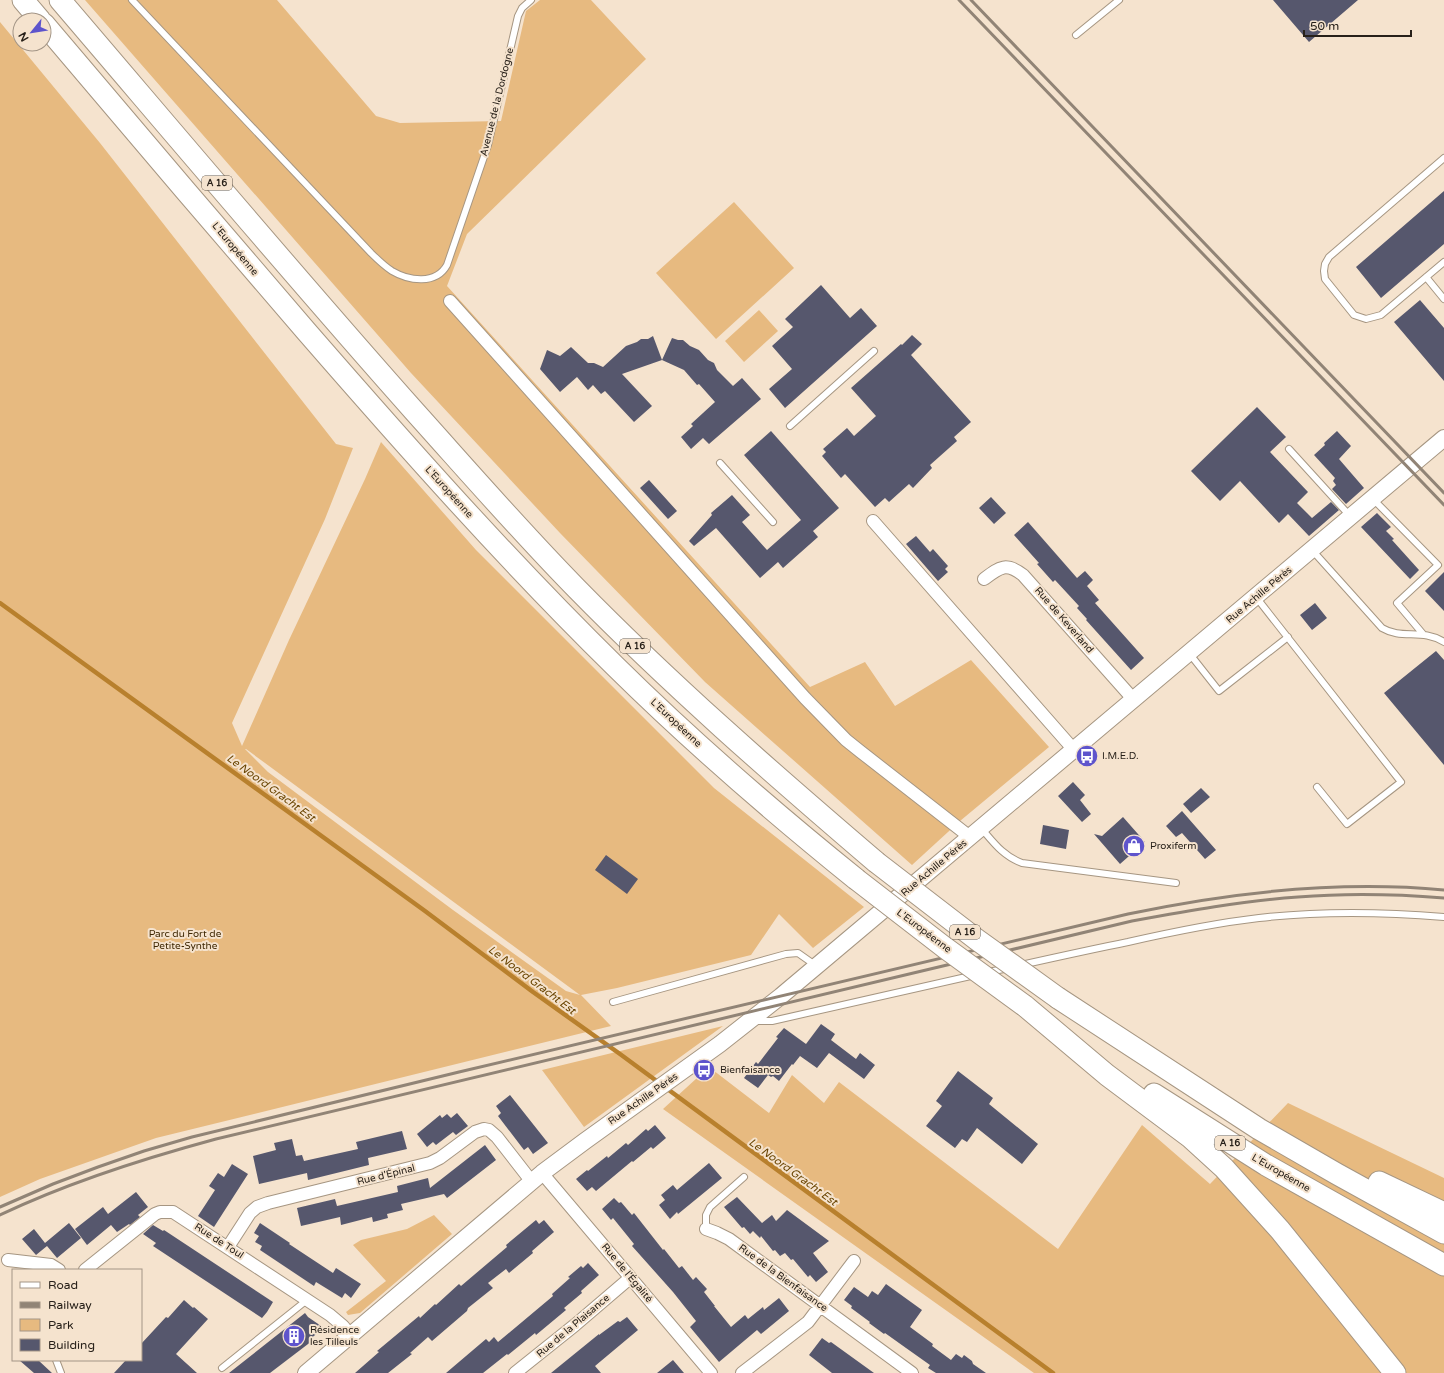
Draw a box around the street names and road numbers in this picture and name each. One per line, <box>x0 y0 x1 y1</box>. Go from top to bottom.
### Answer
street label: Avenue de la Dordogne <box>478 46 516 157</box>
road number: A 16 <box>202 176 232 190</box>
street label: L'Européenne <box>209 220 261 278</box>
street label: L'Européenne <box>423 464 476 521</box>
street label: Rue Achille Pérès <box>1224 564 1295 626</box>
street label: Rue de Keverland <box>1032 585 1096 655</box>
road number: A 16 <box>620 639 650 653</box>
street label: L'Européenne <box>648 696 704 750</box>
street label: Rue Achille Pérès <box>899 837 970 899</box>
street label: L'Européenne <box>894 906 954 956</box>
road number: A 16 <box>950 925 980 939</box>
street label: Rue Achille Pérès <box>606 1070 680 1128</box>
road number: A 16 <box>1215 1136 1245 1150</box>
street label: L'Européenne <box>1250 1151 1313 1195</box>
street label: Rue d'Épinal <box>356 1162 416 1188</box>
street label: Rue de Toul <box>192 1221 246 1261</box>
street label: Rue de l'Égalité <box>599 1241 655 1305</box>
street label: Rue de la Bienfaisance <box>736 1242 830 1314</box>
street label: Rue de la Plaisance <box>534 1292 612 1360</box>

